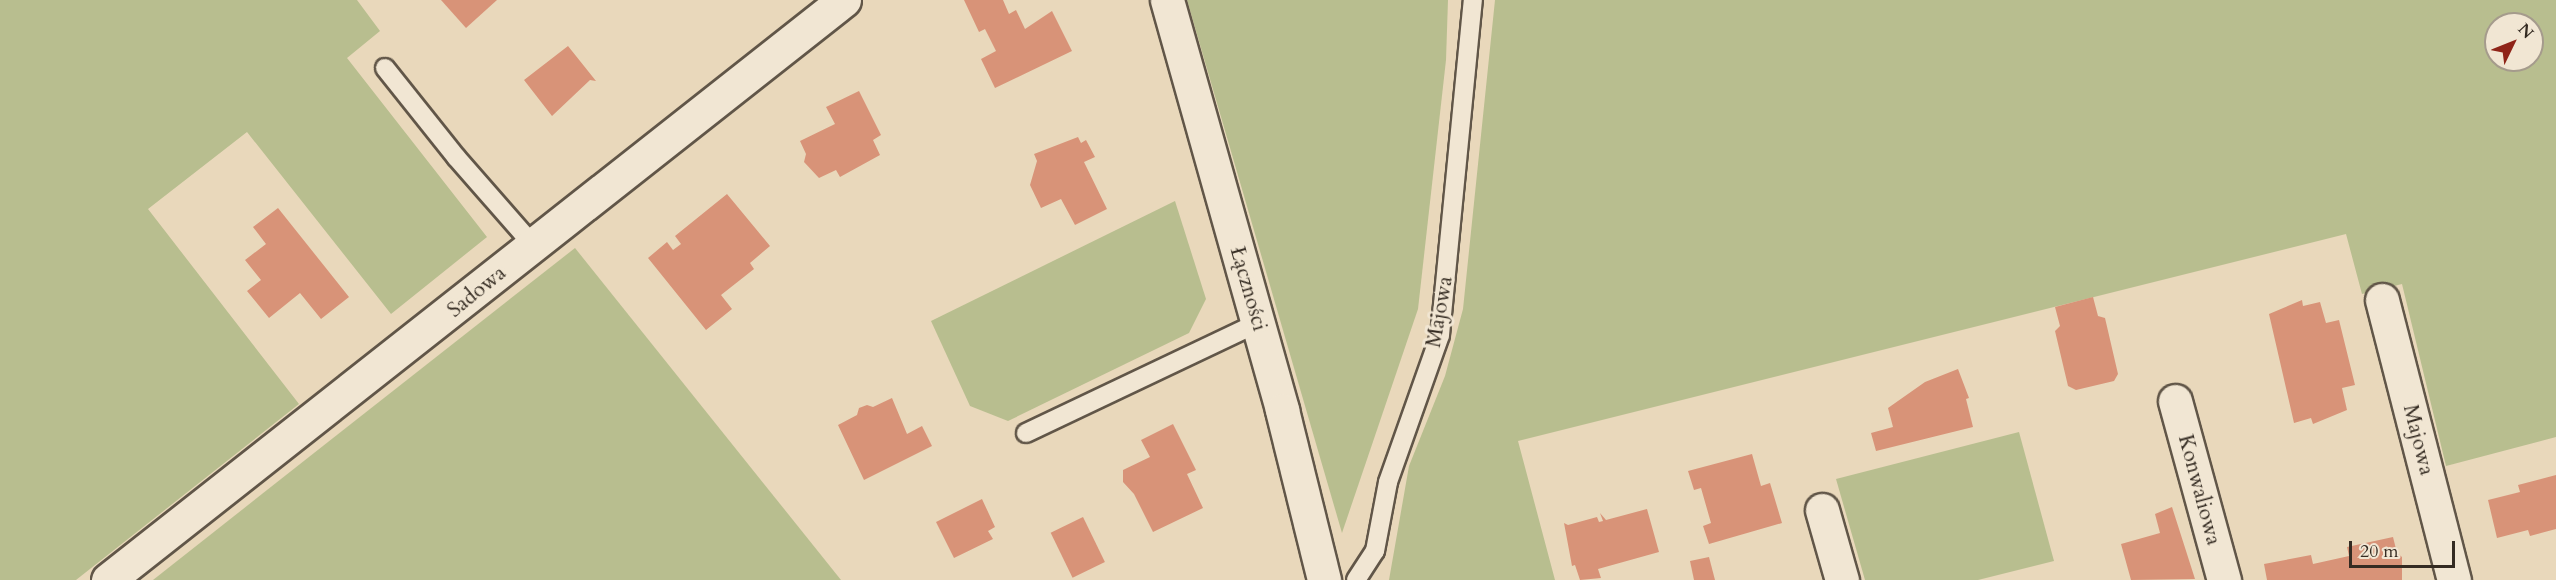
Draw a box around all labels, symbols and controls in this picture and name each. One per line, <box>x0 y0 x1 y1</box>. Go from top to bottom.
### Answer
north arrow <box>2484 12 2544 72</box>
text: N <box>2513 19 2538 44</box>
street label: Łączności <box>1224 244 1272 334</box>
street label: Sadowa <box>443 261 511 323</box>
street label: Majowa <box>1421 274 1459 350</box>
street label: Majowa <box>2397 402 2439 478</box>
street label: Konwaliowa <box>2172 432 2226 548</box>
scale bar <box>2352 529 2458 567</box>
text: 20 m <box>2360 539 2399 564</box>

